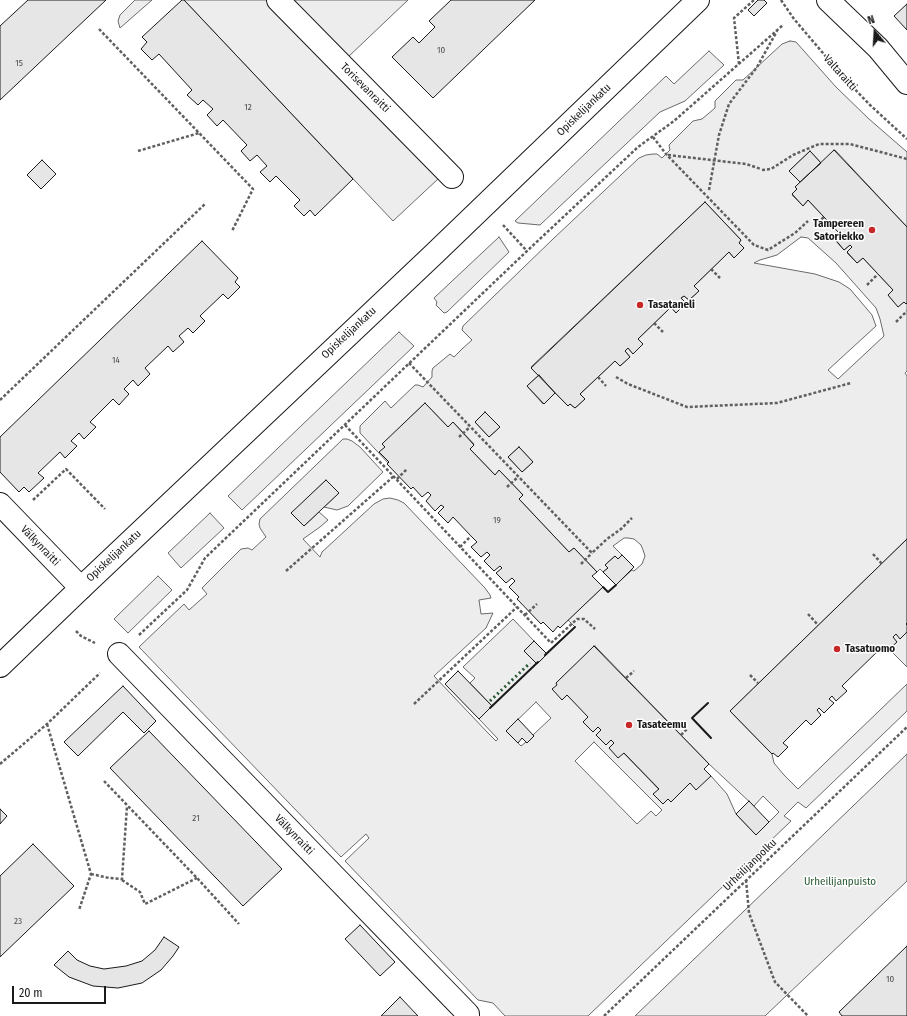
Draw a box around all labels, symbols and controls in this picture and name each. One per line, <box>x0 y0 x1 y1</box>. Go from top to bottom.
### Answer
north arrow <box>855 12 895 52</box>
text: N <box>866 13 876 27</box>
house number: 10 <box>437 45 445 55</box>
street label: Valtaraitti <box>820 52 860 94</box>
house number: 15 <box>15 58 23 68</box>
street label: Torisevanraitti <box>338 61 392 115</box>
street label: Opiskelijankatu <box>554 81 614 139</box>
house number: 12 <box>244 102 252 112</box>
place label: Tampereen Satoriekko <box>813 217 864 243</box>
marker: Tampereen Satoriekko <box>867 225 877 235</box>
place label: Tasataneli <box>648 298 695 312</box>
marker: Tasataneli <box>635 300 645 310</box>
street label: Opiskelijankatu <box>319 304 379 362</box>
house number: 14 <box>112 355 120 365</box>
house number: 19 <box>493 515 501 525</box>
street label: Välkynraitti <box>18 523 62 569</box>
street label: Opiskelijankatu <box>84 527 144 585</box>
place label: Tasatuomo <box>845 642 895 656</box>
marker: Tasatuomo <box>832 644 842 654</box>
place label: Tasateemu <box>637 718 686 732</box>
marker: Tasateemu <box>624 720 634 730</box>
street label: Välkynraitti <box>272 812 316 858</box>
house number: 21 <box>192 813 200 823</box>
street label: Urheilijanpolku <box>720 836 780 894</box>
park label: Urheilijanpuisto <box>804 875 876 889</box>
house number: 23 <box>14 916 22 926</box>
house number: 10 <box>886 974 894 984</box>
scale bar <box>14 978 108 1004</box>
text: 20 m <box>19 986 43 1000</box>

